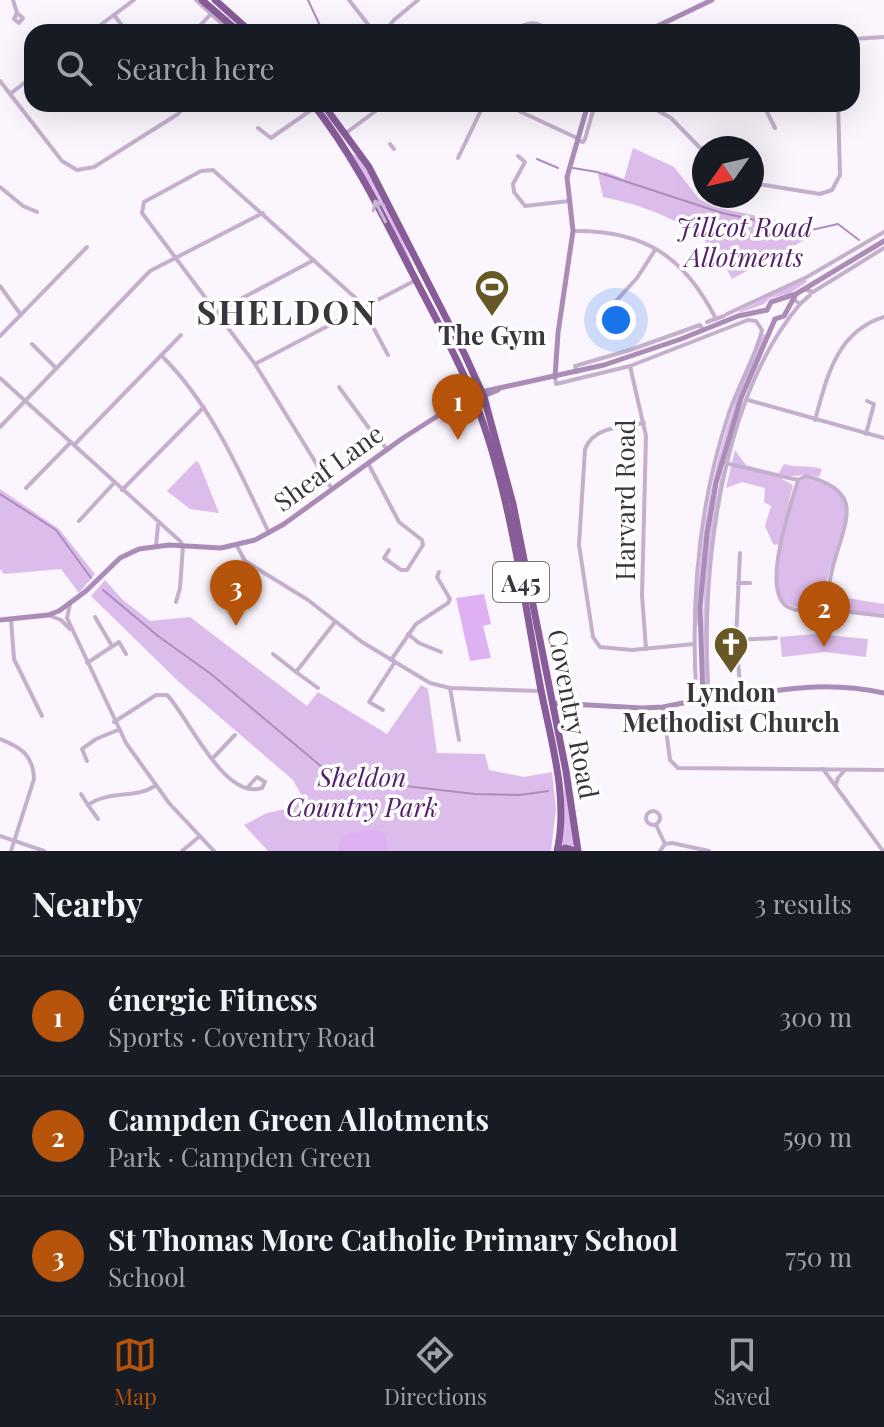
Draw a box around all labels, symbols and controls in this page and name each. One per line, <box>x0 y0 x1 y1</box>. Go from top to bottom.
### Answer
search box <box>24 24 860 112</box>
icon: search <box>52 46 96 90</box>
text: Search here <box>116 48 275 88</box>
north arrow <box>692 136 764 208</box>
one-way arrow <box>372 199 388 223</box>
park label: Jillcot Road Allotments <box>676 209 813 274</box>
sports icon: The Gym <box>473 268 511 318</box>
district label: SHELDON <box>196 288 378 334</box>
your location <box>596 300 636 340</box>
place label: The Gym <box>438 317 547 352</box>
pin: 1 <box>432 374 484 440</box>
street label: Sheaf Lane <box>266 415 390 519</box>
street label: Harvard Road <box>607 419 642 581</box>
pin: 3 <box>210 560 262 626</box>
road number: A45 <box>493 562 549 602</box>
pin: 2 <box>798 581 850 647</box>
church icon: Lyndon Methodist Church <box>712 625 750 675</box>
street label: Coventry Road <box>540 626 608 802</box>
place label: Lyndon Methodist Church <box>622 674 840 739</box>
park label: Sheldon Country Park <box>286 759 438 824</box>
text: Nearby <box>32 880 143 926</box>
text: 3 results <box>755 886 852 921</box>
text: énergie Fitness <box>108 979 318 1019</box>
text: 1 <box>53 999 63 1034</box>
text: 300 m <box>780 999 852 1034</box>
text: Sports · Coventry Road <box>108 1019 376 1054</box>
text: Campden Green Allotments <box>108 1099 489 1139</box>
text: 2 <box>51 1119 65 1154</box>
text: 590 m <box>783 1119 852 1154</box>
text: Park · Campden Green <box>108 1139 371 1174</box>
text: St Thomas More Catholic Primary School <box>108 1219 678 1259</box>
text: 3 <box>52 1239 64 1274</box>
text: 750 m <box>785 1239 852 1274</box>
text: School <box>108 1259 186 1294</box>
tab: Map <box>113 1333 157 1411</box>
tab: Directions <box>384 1333 487 1411</box>
tab: Saved <box>713 1333 771 1411</box>

